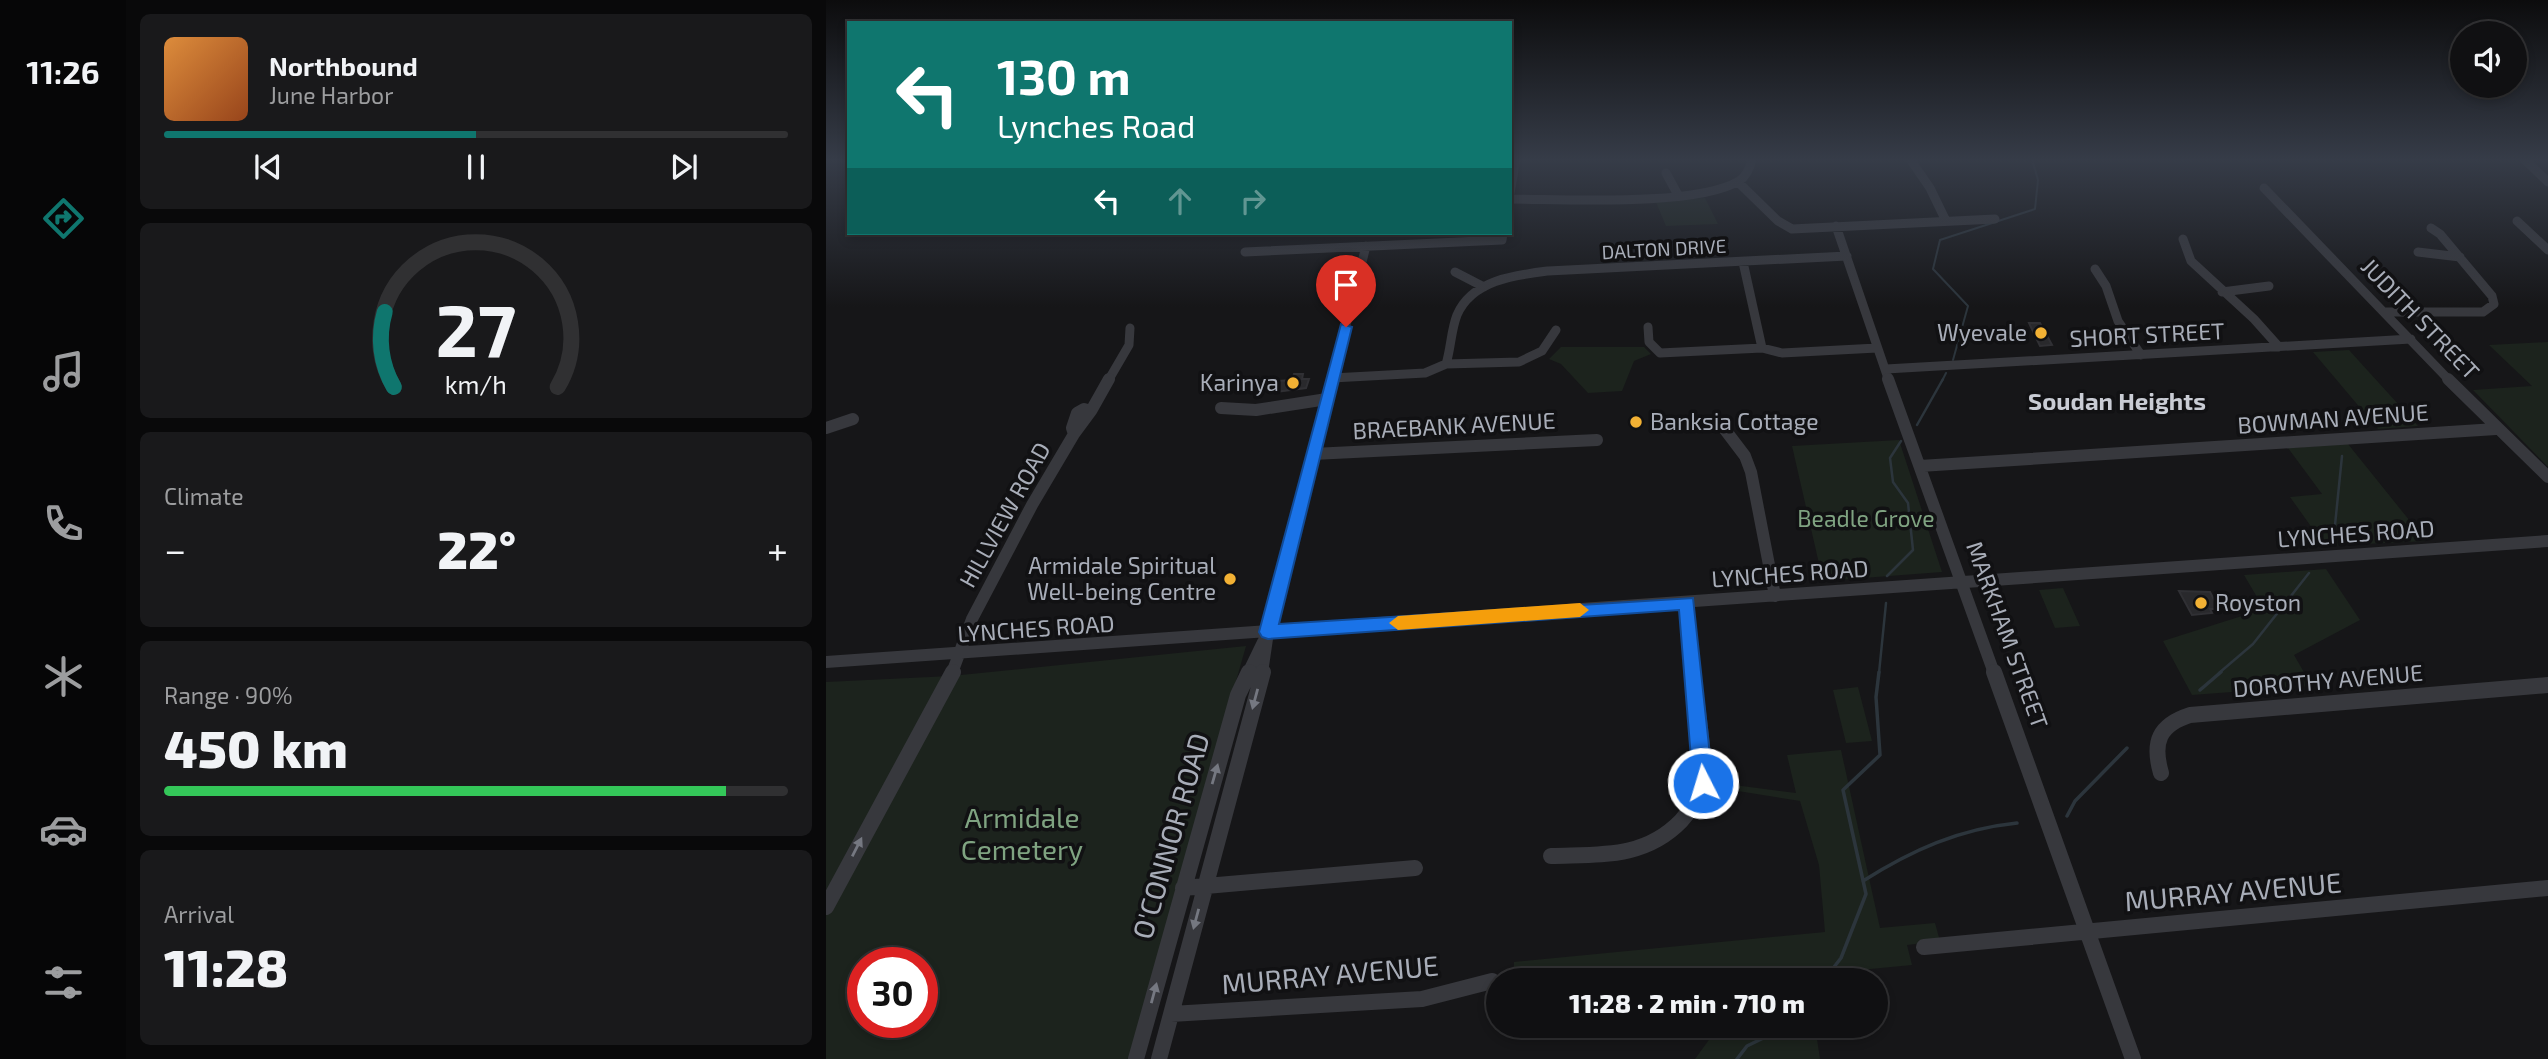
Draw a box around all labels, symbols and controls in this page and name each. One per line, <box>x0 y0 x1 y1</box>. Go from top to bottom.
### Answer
map controls <box>2450 21 2527 98</box>
button: sound <box>2450 21 2527 98</box>
text: 130 m <box>997 46 1131 105</box>
icon: left <box>882 49 973 140</box>
text: Northbound <box>269 50 418 81</box>
text: 11:26 <box>26 52 100 90</box>
text: June Harbor <box>269 81 393 109</box>
text: Lynches Road <box>997 106 1195 144</box>
icon: previous <box>249 148 287 186</box>
icon: pause <box>457 148 495 186</box>
icon: next <box>665 148 703 186</box>
icon: left <box>1088 182 1126 220</box>
icon: ahead <box>1161 182 1199 220</box>
icon: right <box>1234 182 1272 220</box>
icon: directions <box>39 194 88 243</box>
street label: DALTON DRIVE <box>1601 234 1727 263</box>
street label: JUDITH STREET <box>2356 252 2486 385</box>
pin <box>1316 255 1376 327</box>
icon: arrive <box>1327 266 1365 304</box>
text: 27 <box>436 284 516 372</box>
street label: SHORT STREET <box>2069 316 2225 352</box>
place label: Wyevale <box>1937 318 2027 346</box>
marker: Wyevale <box>2033 325 2049 341</box>
icon: music <box>39 347 88 396</box>
text: km/h <box>445 368 507 398</box>
place label: Karinya <box>1200 368 1279 396</box>
marker: Karinya <box>1285 375 1301 391</box>
district label: Soudan Heights <box>2028 386 2206 415</box>
street label: BOWMAN AVENUE <box>2236 397 2429 439</box>
street label: BRAEBANK AVENUE <box>1352 406 1556 444</box>
place label: Banksia Cottage <box>1650 407 1819 435</box>
marker: Banksia Cottage <box>1628 414 1644 430</box>
street label: HILLVIEW ROAD <box>953 437 1056 592</box>
text: Climate <box>164 482 244 510</box>
icon: phone <box>39 499 88 548</box>
park label: Beadle Grove <box>1797 504 1935 532</box>
street label: LYNCHES ROAD <box>2276 514 2435 552</box>
text: 22° <box>437 517 516 579</box>
text: − <box>164 526 186 572</box>
text: + <box>767 526 788 572</box>
street label: MARKHAM STREET <box>1961 537 2055 732</box>
place label: Armidale Spiritual Well-being Centre <box>1027 551 1216 605</box>
street label: LYNCHES ROAD <box>1710 554 1869 592</box>
marker: Armidale Spiritual Well-being Centre <box>1222 571 1238 587</box>
place label: Royston <box>2215 588 2301 616</box>
marker: Royston <box>2193 595 2209 611</box>
street label: LYNCHES ROAD <box>956 609 1115 647</box>
icon: climate <box>39 652 88 701</box>
street label: DOROTHY AVENUE <box>2232 658 2424 702</box>
text: Range · 90% <box>164 681 293 709</box>
one-way arrow <box>1250 689 1260 710</box>
text: 450 km <box>164 716 348 778</box>
street label: O'CONNOR ROAD <box>1124 729 1216 943</box>
position arrow <box>1666 746 1740 820</box>
one-way arrow <box>1211 763 1221 784</box>
park label: Armidale Cemetery <box>961 800 1083 866</box>
icon: car <box>39 805 88 854</box>
one-way arrow <box>852 837 863 857</box>
street label: MURRAY AVENUE <box>2123 865 2343 917</box>
text: Arrival <box>164 900 234 928</box>
one-way arrow <box>1190 909 1200 930</box>
text: 11:28 <box>164 935 288 997</box>
speed limit sign: 30 <box>847 947 938 1038</box>
street label: MURRAY AVENUE <box>1220 948 1440 1000</box>
icon: filters <box>39 958 88 1007</box>
one-way arrow <box>1149 982 1160 1004</box>
text: 11:28 · 2 min · 710 m <box>1569 987 1805 1018</box>

